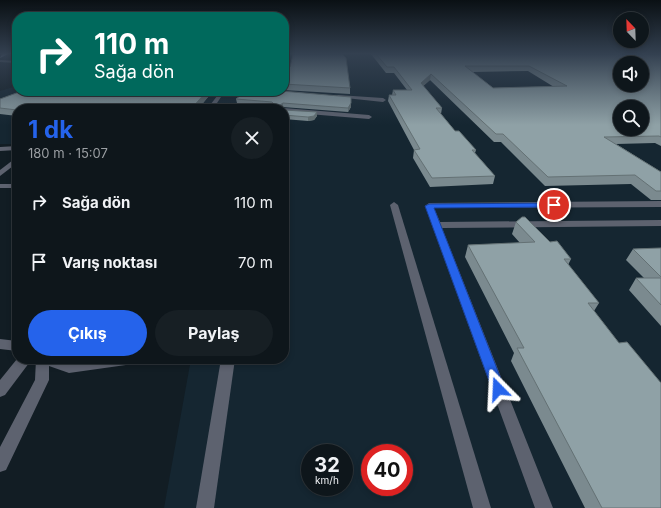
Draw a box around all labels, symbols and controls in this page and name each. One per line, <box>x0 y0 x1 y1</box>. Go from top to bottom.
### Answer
north arrow <box>613 12 649 48</box>
map controls <box>613 12 649 136</box>
text: 110 m <box>94 27 169 61</box>
icon: right <box>28 28 80 80</box>
button: sound <box>613 56 649 92</box>
text: Sağa dön <box>94 61 174 82</box>
button: search <box>613 100 649 136</box>
text: 1 dk <box>28 115 73 144</box>
button: close <box>231 117 273 159</box>
text: 180 m · 15:07 <box>28 145 108 161</box>
pin <box>537 188 571 222</box>
icon: right <box>28 191 50 213</box>
text: Sağa dön <box>62 193 130 212</box>
text: 110 m <box>234 193 273 212</box>
icon: arrive <box>543 194 565 216</box>
icon: arrive <box>28 251 50 273</box>
text: Varış noktası <box>62 253 157 272</box>
text: 70 m <box>238 253 273 272</box>
button: Çıkış <box>28 310 147 356</box>
button: Paylaş <box>155 310 273 356</box>
position arrow <box>477 368 519 410</box>
speed limit sign: 40 <box>361 444 413 496</box>
text: 32 <box>314 453 340 477</box>
text: km/h <box>315 474 339 486</box>

